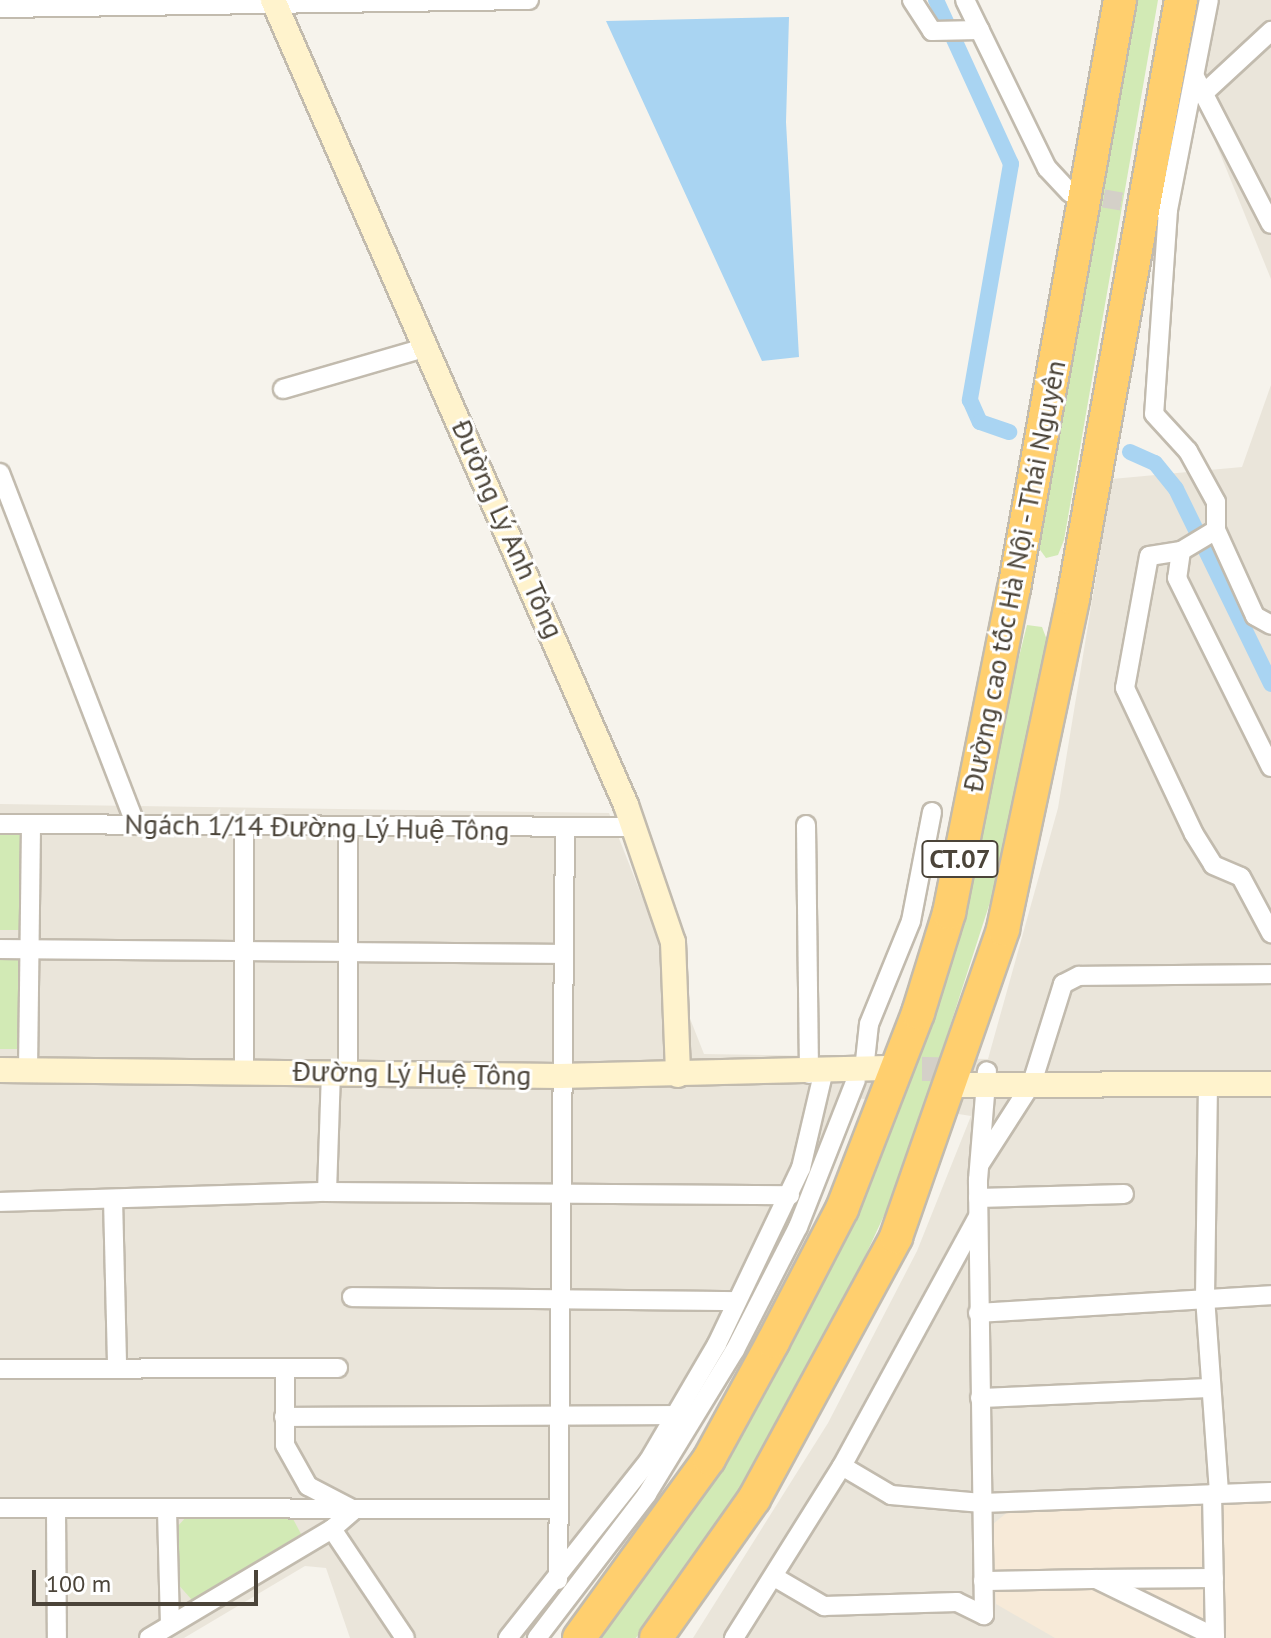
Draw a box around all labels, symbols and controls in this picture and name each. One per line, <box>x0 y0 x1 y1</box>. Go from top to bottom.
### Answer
street label: Đường cao tốc Hà Nội - Thái Nguyên <box>955 354 1073 798</box>
street label: Đường Lý Anh Tông <box>444 413 572 645</box>
street label: Ngách 1/14 Đường Lý Huệ Tông <box>123 807 511 847</box>
road number: CT.07 <box>920 837 1000 881</box>
street label: Đường Lý Huệ Tông <box>291 1054 533 1092</box>
scale bar <box>36 1554 262 1604</box>
text: 100 m <box>46 1568 111 1599</box>

